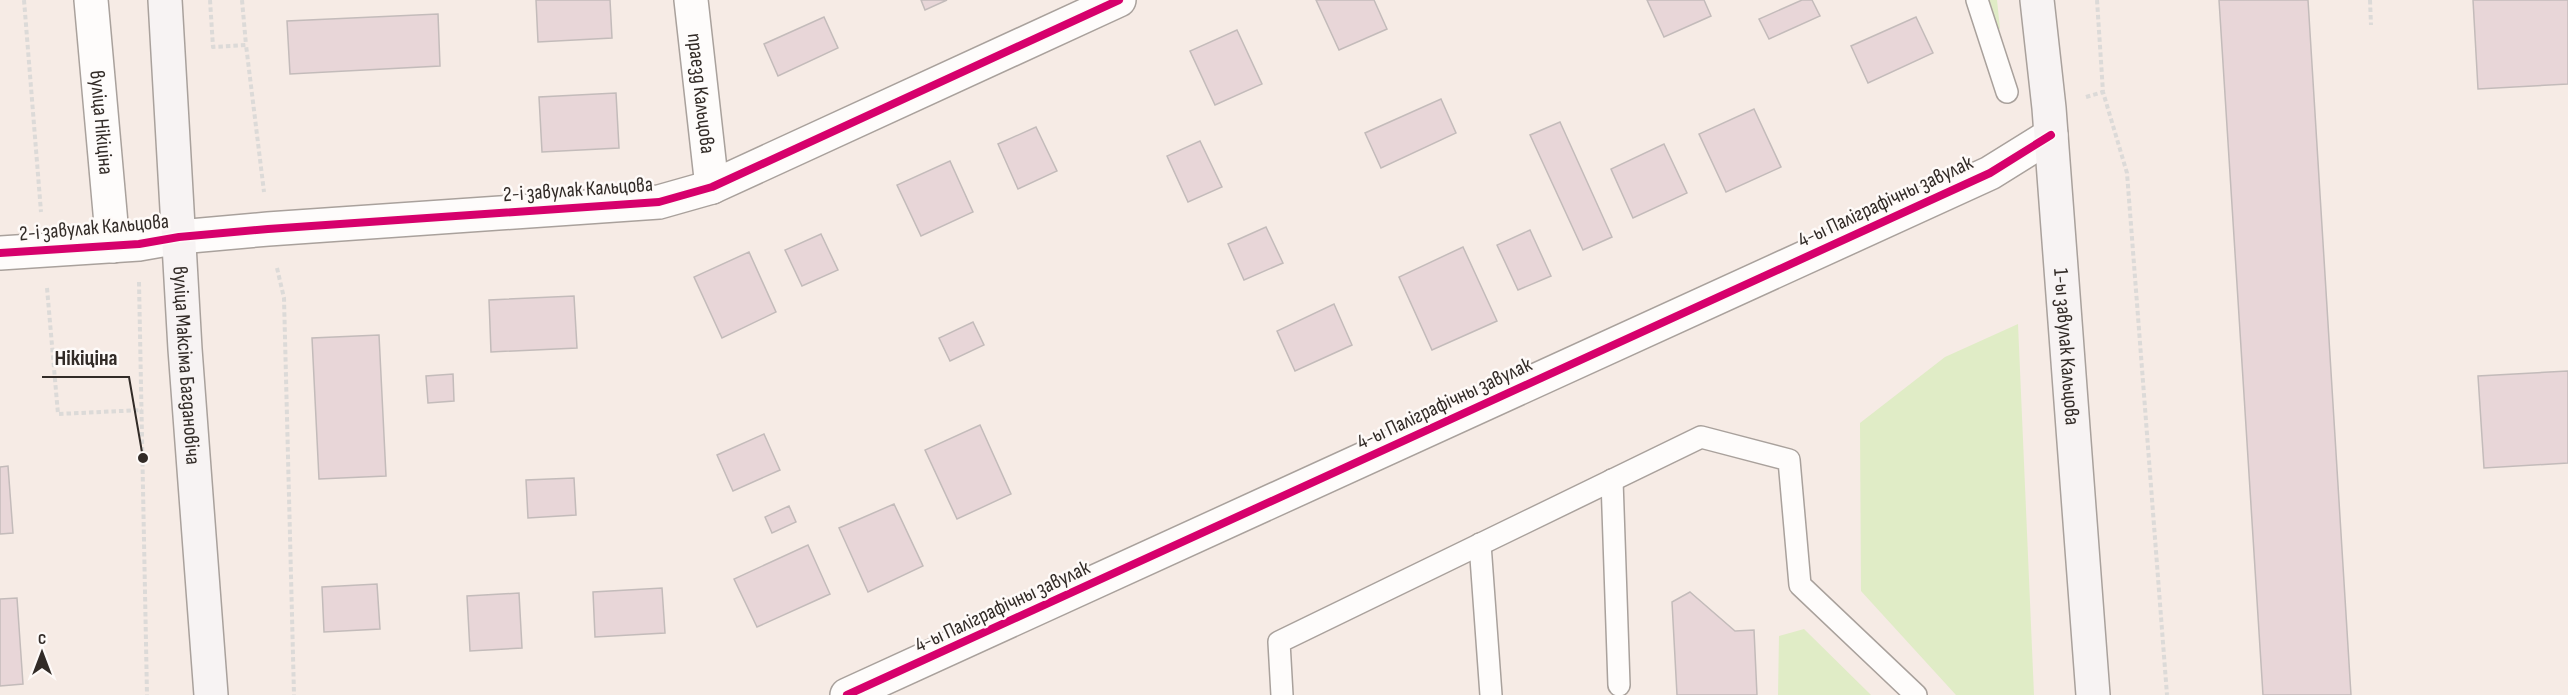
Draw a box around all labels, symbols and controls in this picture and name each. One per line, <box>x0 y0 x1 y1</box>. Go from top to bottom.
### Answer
street label: праезд Кальцова <box>682 32 720 155</box>
street label: вуліца Нікіціна <box>84 69 119 176</box>
street label: 4-ы Паліграфічны завулак <box>1794 150 1977 253</box>
street label: 2-і завулак Кальцова <box>502 172 654 207</box>
street label: 2-і завулак Кальцова <box>18 209 170 246</box>
street label: вуліца Максіма Багдановіча <box>167 265 206 466</box>
street label: 1-ы завулак Кальцова <box>2048 267 2085 426</box>
callout: Нікіціна <box>42 337 129 377</box>
text: Нікіціна <box>54 345 118 372</box>
street label: 4-ы Паліграфічны завулак <box>1353 352 1536 455</box>
street label: 4-ы Паліграфічны завулак <box>911 555 1094 658</box>
north arrow <box>12 623 72 683</box>
text: С <box>38 630 46 649</box>

